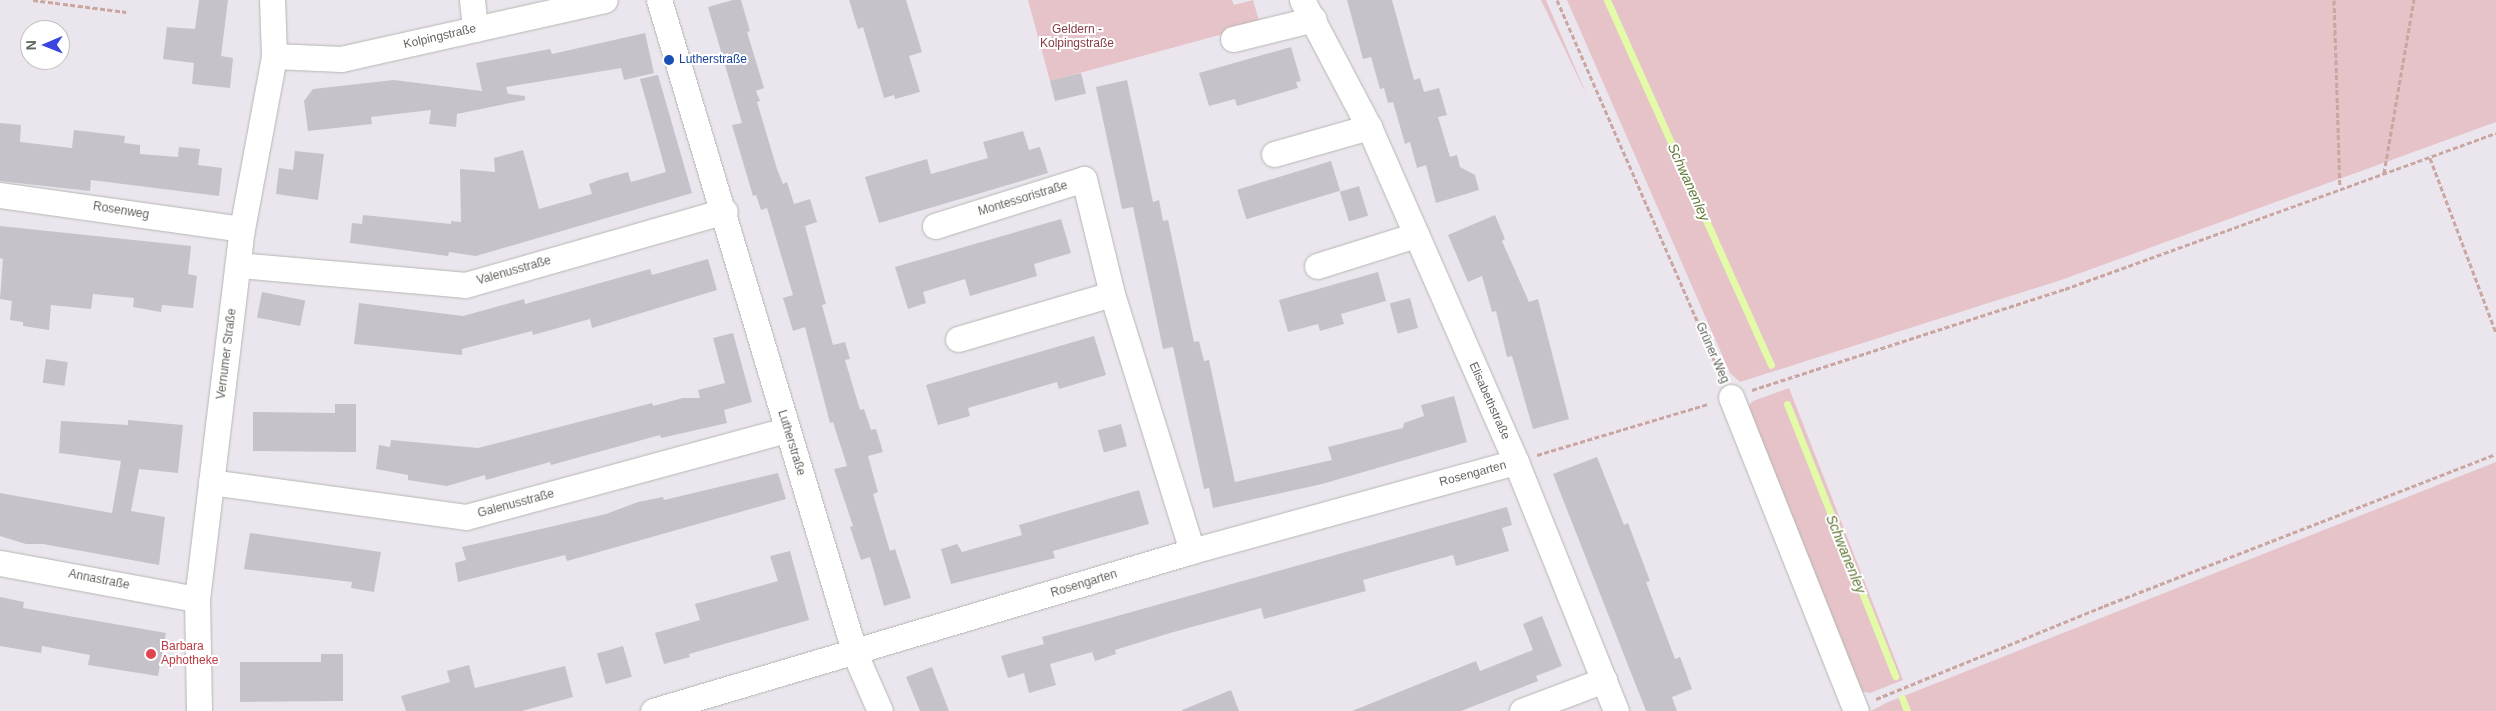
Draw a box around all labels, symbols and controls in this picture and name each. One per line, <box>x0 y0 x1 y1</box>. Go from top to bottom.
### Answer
north arrow <box>20 20 70 70</box>
street label: Kolpingstraße <box>402 22 478 52</box>
park label: Geldern - Kolpingstraße <box>1040 23 1114 51</box>
text: N <box>23 40 39 50</box>
place label: Lutherstraße <box>679 53 747 67</box>
marker: Lutherstraße <box>663 54 675 66</box>
water label: Schwanenley <box>1664 141 1714 223</box>
street label: Montessoristraße <box>977 179 1069 219</box>
street label: Rosenweg <box>92 199 150 223</box>
street label: Valenusstraße <box>475 254 553 288</box>
street label: Vernumer Straße <box>214 308 240 400</box>
street label: Grüner Weg <box>1692 320 1732 386</box>
street label: Elisabethstraße <box>1465 360 1513 442</box>
street label: Lutherstraße <box>774 408 808 478</box>
street label: Rosengarten <box>1438 458 1508 490</box>
street label: Galenusstraße <box>476 487 556 521</box>
water label: Schwanenley <box>1823 512 1869 596</box>
street label: Annastraße <box>67 567 131 593</box>
street label: Rosengarten <box>1049 567 1119 601</box>
place label: Barbara Aphotheke <box>161 640 218 668</box>
marker: Barbara Aphotheke <box>145 648 157 660</box>

